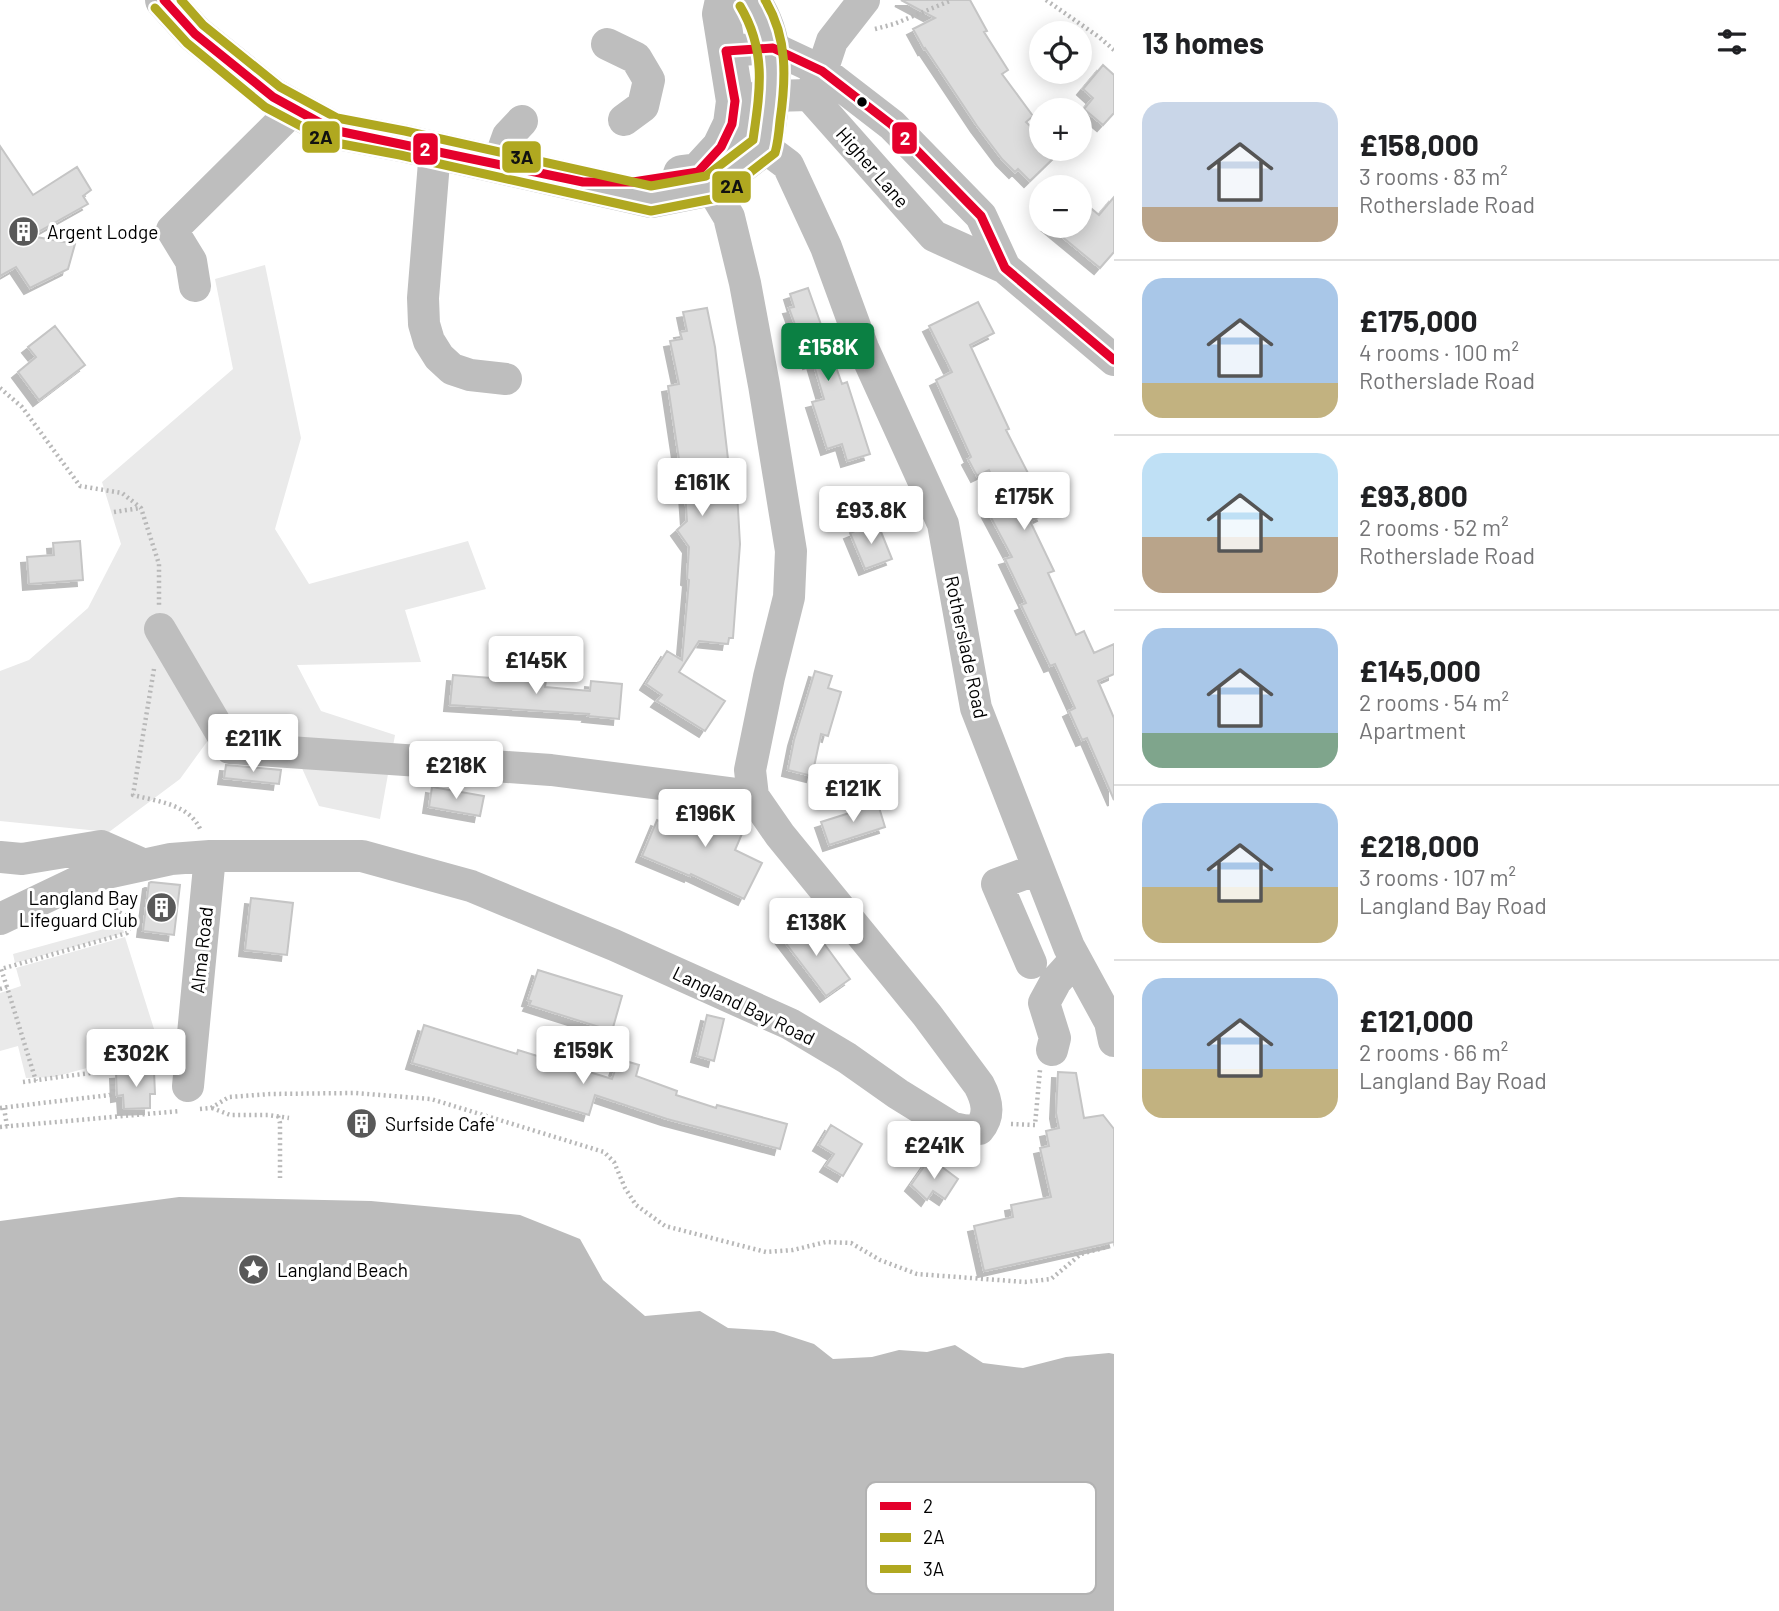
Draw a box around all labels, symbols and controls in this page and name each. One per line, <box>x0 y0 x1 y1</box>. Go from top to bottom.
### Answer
map controls <box>1029 21 1092 238</box>
button: locate <box>1029 21 1092 84</box>
icon: filters <box>1713 23 1751 61</box>
text: 13 homes <box>1142 24 1264 60</box>
unlabelled marker <box>855 95 869 109</box>
button: + <box>1029 98 1092 161</box>
line badge: 2A <box>301 120 341 154</box>
line badge: 2 <box>891 121 918 155</box>
street label: Higher Lane <box>832 122 914 212</box>
text: 2A <box>309 125 333 148</box>
text: 2 <box>900 126 910 149</box>
text: £158,000 <box>1359 126 1479 162</box>
icon: home <box>1198 130 1282 214</box>
line badge: 2 <box>412 132 439 166</box>
text: 2 <box>420 137 430 160</box>
line badge: 3A <box>501 140 542 174</box>
text: 3A <box>510 145 534 168</box>
text: 3 rooms · 83 m² <box>1359 162 1508 190</box>
line badge: 2A <box>711 170 752 204</box>
text: 2A <box>720 174 744 197</box>
button: − <box>1029 175 1092 238</box>
text: Rotherslade Road <box>1359 190 1535 218</box>
building icon: Argent Lodge <box>7 214 41 248</box>
place label: Argent Lodge <box>47 220 158 243</box>
text: £175,000 <box>1359 302 1478 338</box>
icon: home <box>1198 306 1282 390</box>
pin: £158K <box>779 324 877 383</box>
text: £158K <box>797 332 859 360</box>
text: 4 rooms · 100 m² <box>1359 338 1519 366</box>
text: Rotherslade Road <box>1359 366 1535 394</box>
pin: £161K <box>653 458 751 518</box>
text: £161K <box>674 467 730 495</box>
pin: £175K <box>975 472 1073 532</box>
text: £93,800 <box>1359 477 1468 513</box>
text: £175K <box>994 481 1054 509</box>
icon: home <box>1198 481 1282 565</box>
pin: £93.8K <box>814 486 928 546</box>
text: £93.8K <box>835 495 907 523</box>
text: 2 rooms · 52 m² <box>1359 513 1509 541</box>
text: Rotherslade Road <box>1359 541 1535 569</box>
street label: Rotherslade Road <box>941 574 993 720</box>
pin: £145K <box>487 636 585 696</box>
text: £145K <box>505 645 567 673</box>
text: £145,000 <box>1359 652 1481 688</box>
icon: home <box>1198 656 1282 740</box>
text: 2 rooms · 54 m² <box>1359 688 1509 716</box>
pin: £211K <box>204 714 302 774</box>
text: Apartment <box>1359 716 1466 744</box>
text: £211K <box>224 723 282 751</box>
pin: £218K <box>407 742 505 801</box>
text: £218K <box>425 750 487 778</box>
pin: £121K <box>804 764 902 824</box>
text: £121K <box>824 773 882 801</box>
pin: £196K <box>656 790 754 849</box>
text: £196K <box>674 798 736 826</box>
text: £218,000 <box>1359 827 1479 863</box>
icon: home <box>1198 831 1282 915</box>
text: 3 rooms · 107 m² <box>1359 863 1516 891</box>
place label: Langland Bay Lifeguard Club <box>19 886 138 931</box>
building icon: Langland Bay Lifeguard Club <box>144 891 178 925</box>
text: Langland Bay Road <box>1359 891 1547 919</box>
pin: £138K <box>767 898 865 958</box>
street label: Alma Road <box>185 905 217 995</box>
text: £138K <box>785 907 847 935</box>
street label: Langland Bay Road <box>669 961 819 1049</box>
text: £121,000 <box>1359 1002 1474 1038</box>
icon: home <box>1198 1006 1282 1090</box>
pin: £159K <box>534 1026 632 1086</box>
pin: £302K <box>87 1030 185 1089</box>
text: £159K <box>552 1035 614 1063</box>
text: £302K <box>103 1038 169 1066</box>
text: 2 rooms · 66 m² <box>1359 1038 1508 1066</box>
text: Langland Bay Road <box>1359 1066 1547 1094</box>
building icon: Surfside Cafe <box>345 1106 379 1140</box>
place label: Surfside Cafe <box>385 1112 495 1135</box>
pin: £241K <box>885 1122 983 1181</box>
text: £241K <box>903 1130 965 1158</box>
place icon: Langland Beach <box>237 1252 271 1286</box>
place label: Langland Beach <box>277 1258 408 1281</box>
legend <box>866 1482 1096 1594</box>
text: 2 <box>923 1494 933 1517</box>
text: 2A <box>923 1525 945 1548</box>
text: 3A <box>923 1557 944 1580</box>

